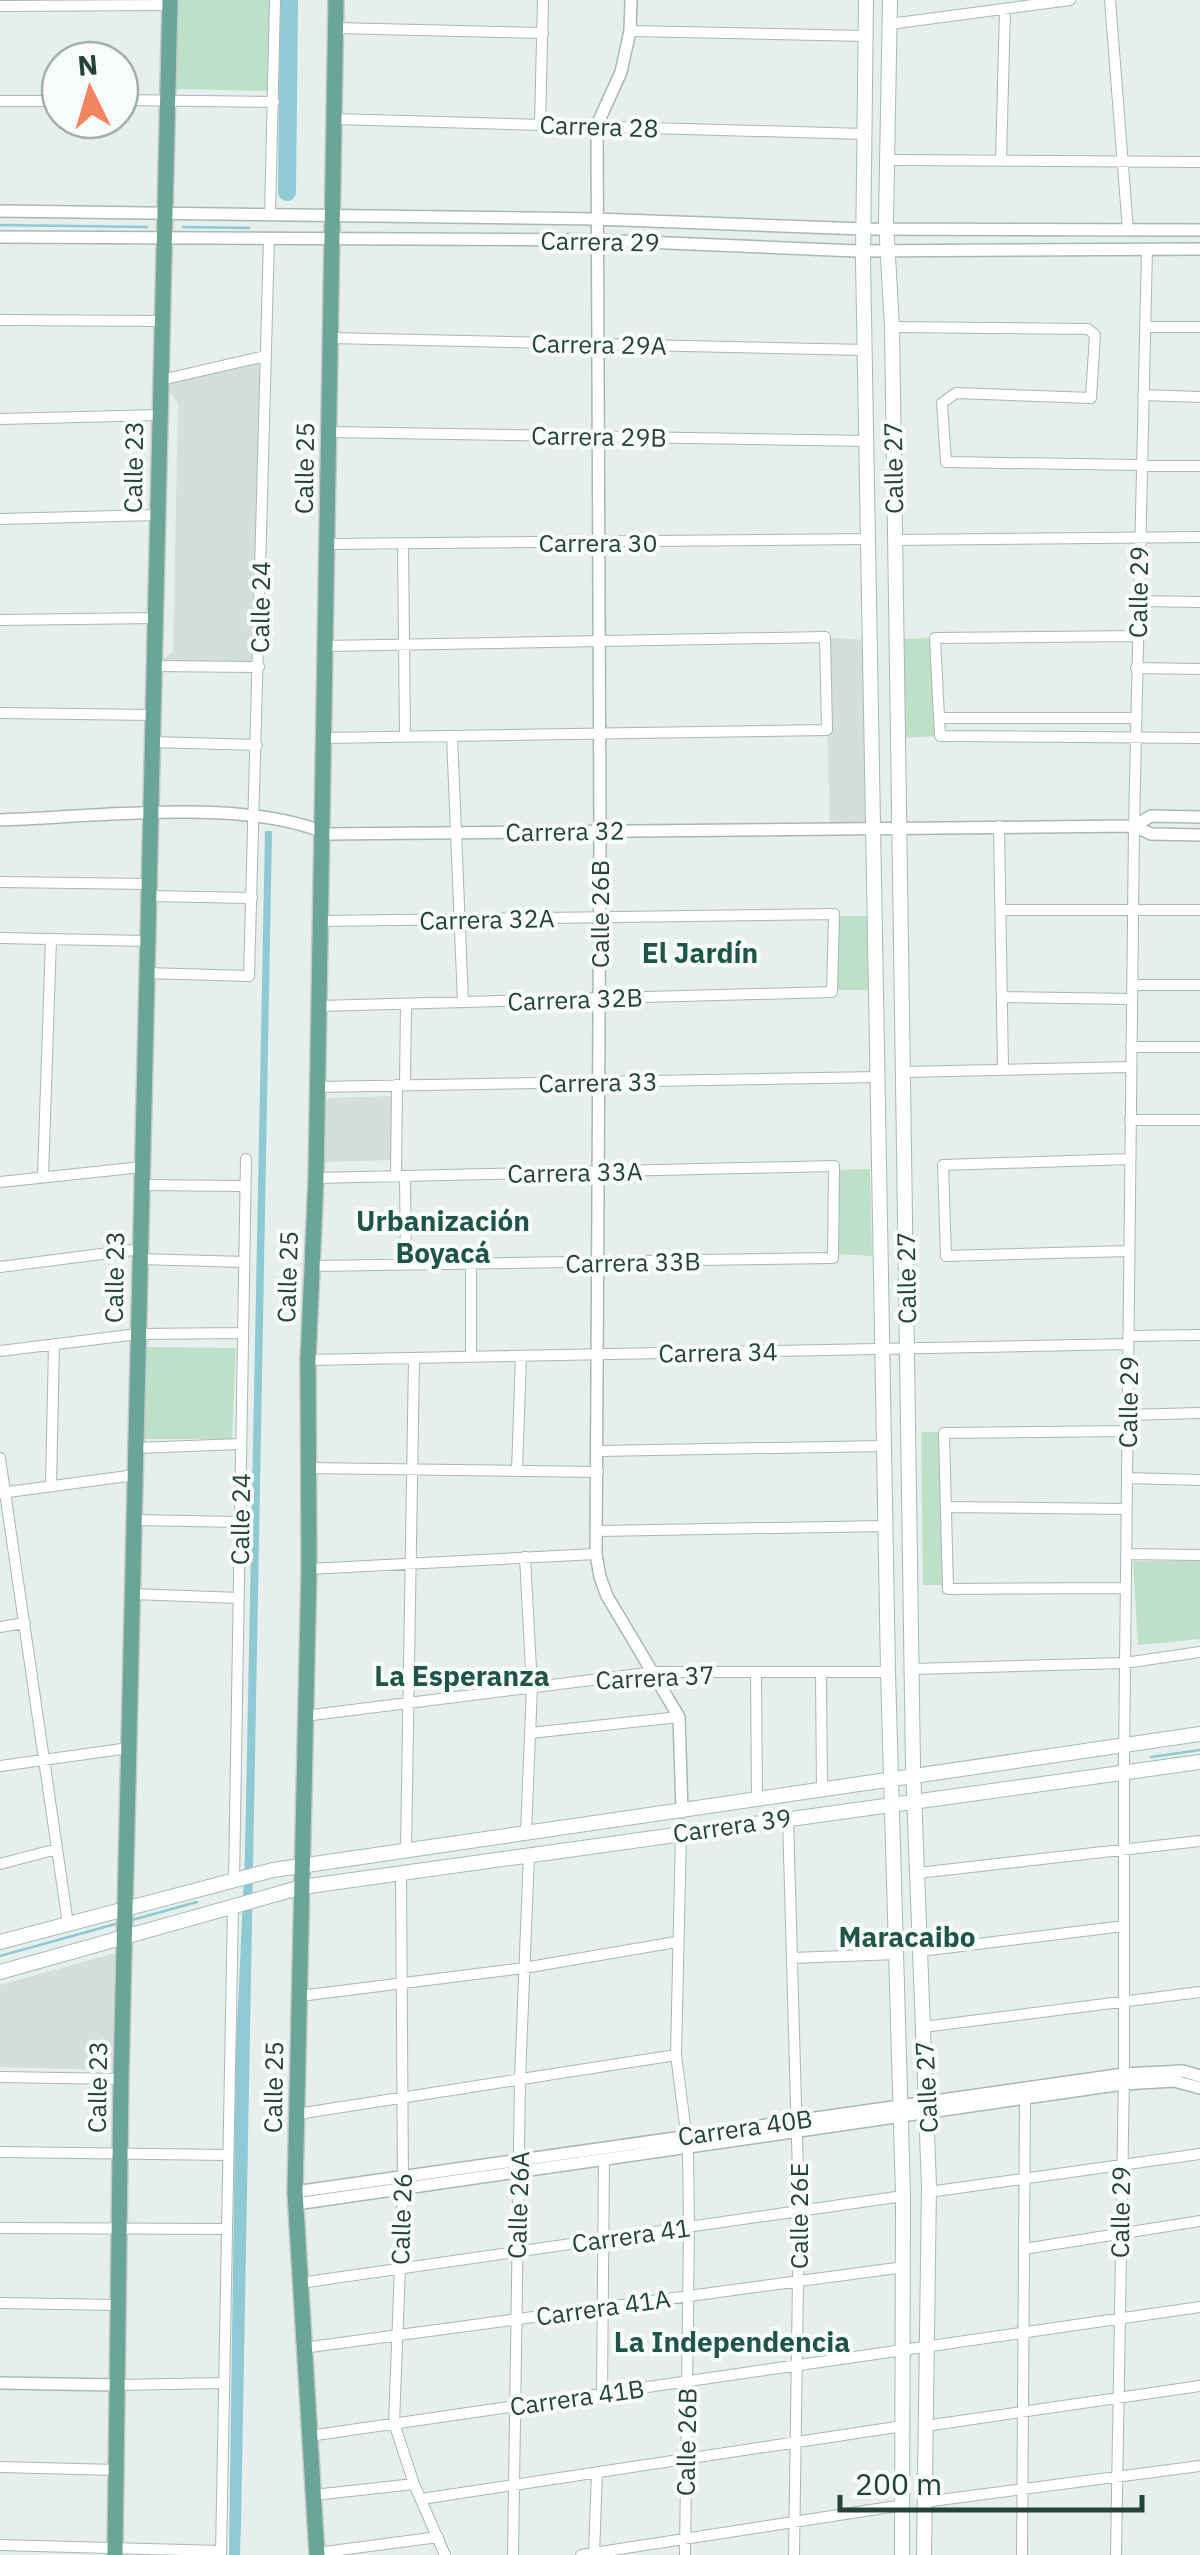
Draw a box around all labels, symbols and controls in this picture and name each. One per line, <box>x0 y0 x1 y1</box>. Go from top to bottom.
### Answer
north arrow <box>40 40 140 140</box>
text: N <box>76 45 99 84</box>
street label: Carrera 28 <box>539 107 659 145</box>
street label: Carrera 29 <box>540 223 660 259</box>
street label: Carrera 29A <box>531 326 667 362</box>
street label: Carrera 29B <box>531 418 667 454</box>
street label: Calle 23 <box>116 421 150 513</box>
street label: Calle 25 <box>287 422 321 514</box>
street label: Calle 27 <box>876 422 910 514</box>
street label: Carrera 30 <box>538 526 658 559</box>
street label: Calle 29 <box>1121 546 1155 638</box>
street label: Calle 24 <box>243 561 277 653</box>
street label: Carrera 32 <box>505 813 625 849</box>
street label: Calle 26B <box>583 860 616 968</box>
street label: Carrera 32A <box>419 901 555 937</box>
district label: El Jardín <box>642 934 758 971</box>
street label: Carrera 32B <box>507 980 643 1018</box>
street label: Carrera 33 <box>538 1064 658 1100</box>
street label: Carrera 33A <box>507 1154 643 1190</box>
district label: Urbanización Boyacá <box>356 1202 530 1271</box>
street label: Calle 25 <box>269 1230 305 1324</box>
street label: Calle 23 <box>97 1231 131 1323</box>
street label: Calle 27 <box>889 1232 923 1324</box>
street label: Carrera 33B <box>565 1244 701 1280</box>
street label: Carrera 34 <box>658 1334 778 1370</box>
street label: Calle 29 <box>1111 1356 1145 1448</box>
street label: Calle 24 <box>223 1473 257 1565</box>
district label: La Esperanza <box>374 1657 550 1694</box>
street label: Carrera 37 <box>595 1657 715 1697</box>
street label: Carrera 39 <box>671 1800 793 1850</box>
district label: Maracaibo <box>839 1918 975 1955</box>
street label: Calle 27 <box>907 2040 945 2134</box>
street label: Calle 23 <box>80 2041 114 2133</box>
street label: Calle 25 <box>256 2041 290 2133</box>
street label: Carrera 40B <box>676 2101 814 2153</box>
street label: Calle 26A <box>500 2150 536 2260</box>
street label: Calle 26E <box>782 2163 815 2269</box>
street label: Calle 29 <box>1103 2166 1137 2258</box>
street label: Calle 26 <box>383 2172 419 2266</box>
street label: Carrera 41 <box>570 2210 692 2260</box>
street label: Carrera 41A <box>534 2281 672 2333</box>
district label: La Independencia <box>614 2323 850 2360</box>
street label: Carrera 41B <box>508 2371 646 2423</box>
street label: Calle 26B <box>669 2388 703 2496</box>
scale bar <box>840 2450 1142 2512</box>
text: 200 m <box>855 2464 942 2503</box>

